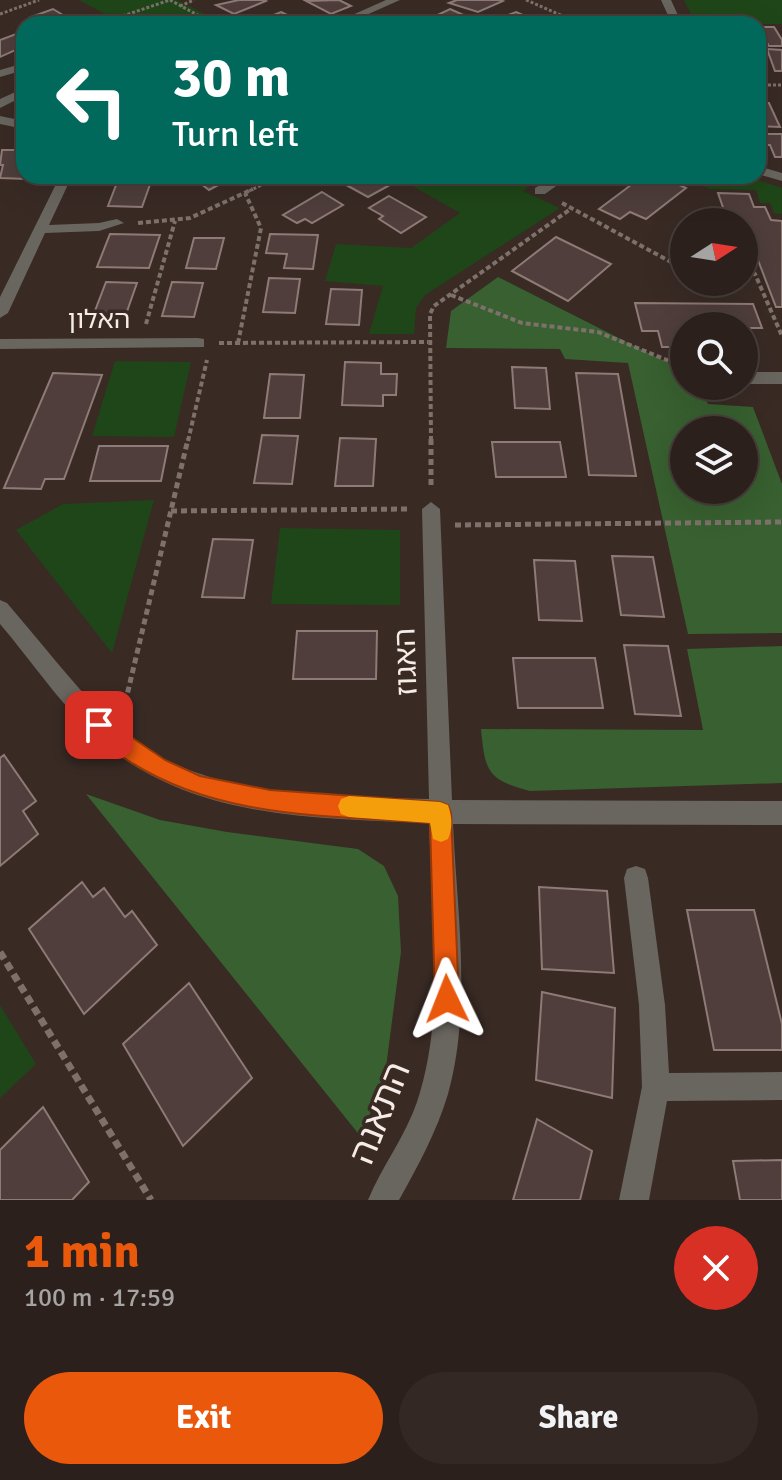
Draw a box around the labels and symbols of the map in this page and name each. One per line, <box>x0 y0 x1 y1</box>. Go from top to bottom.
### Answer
north arrow <box>670 208 758 296</box>
street label: האלון <box>68 304 130 336</box>
street label: האגוז <box>386 627 426 697</box>
pin <box>65 691 133 759</box>
position arrow <box>405 957 489 1041</box>
street label: התאנה <box>339 1055 421 1171</box>

